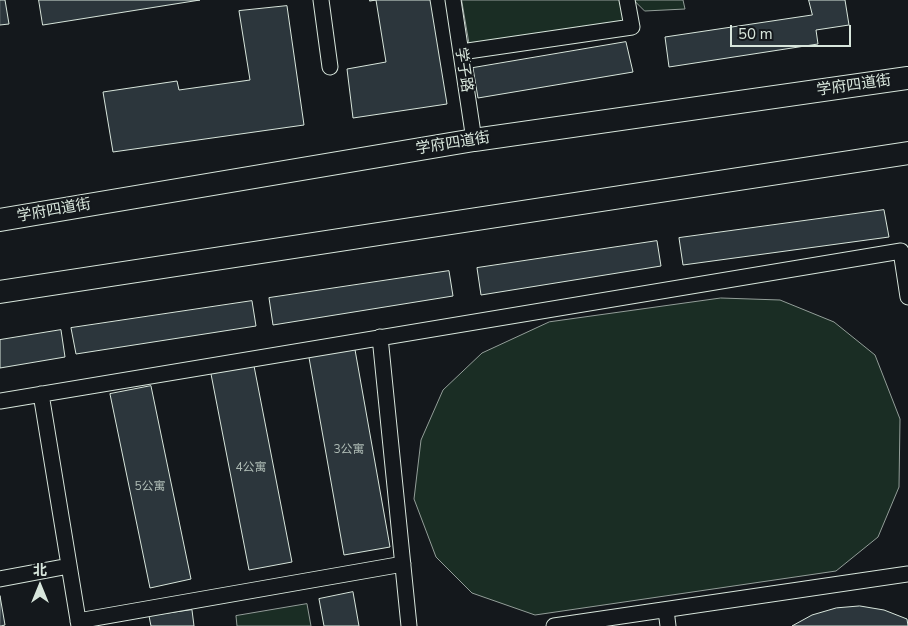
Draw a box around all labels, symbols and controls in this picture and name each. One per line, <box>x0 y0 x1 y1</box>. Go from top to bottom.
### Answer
scale bar <box>733 15 854 47</box>
text: 50 m <box>738 24 773 44</box>
street label: 学子路 <box>451 46 475 94</box>
street label: 学府四道街 <box>816 72 892 100</box>
street label: 学府四道街 <box>415 129 491 159</box>
street label: 学府四道街 <box>16 196 92 226</box>
house number: 3公寓 <box>333 443 365 457</box>
house number: 4公寓 <box>235 461 267 475</box>
house number: 5公寓 <box>134 480 166 494</box>
north arrow <box>15 561 65 611</box>
text: 北 <box>33 561 47 580</box>

